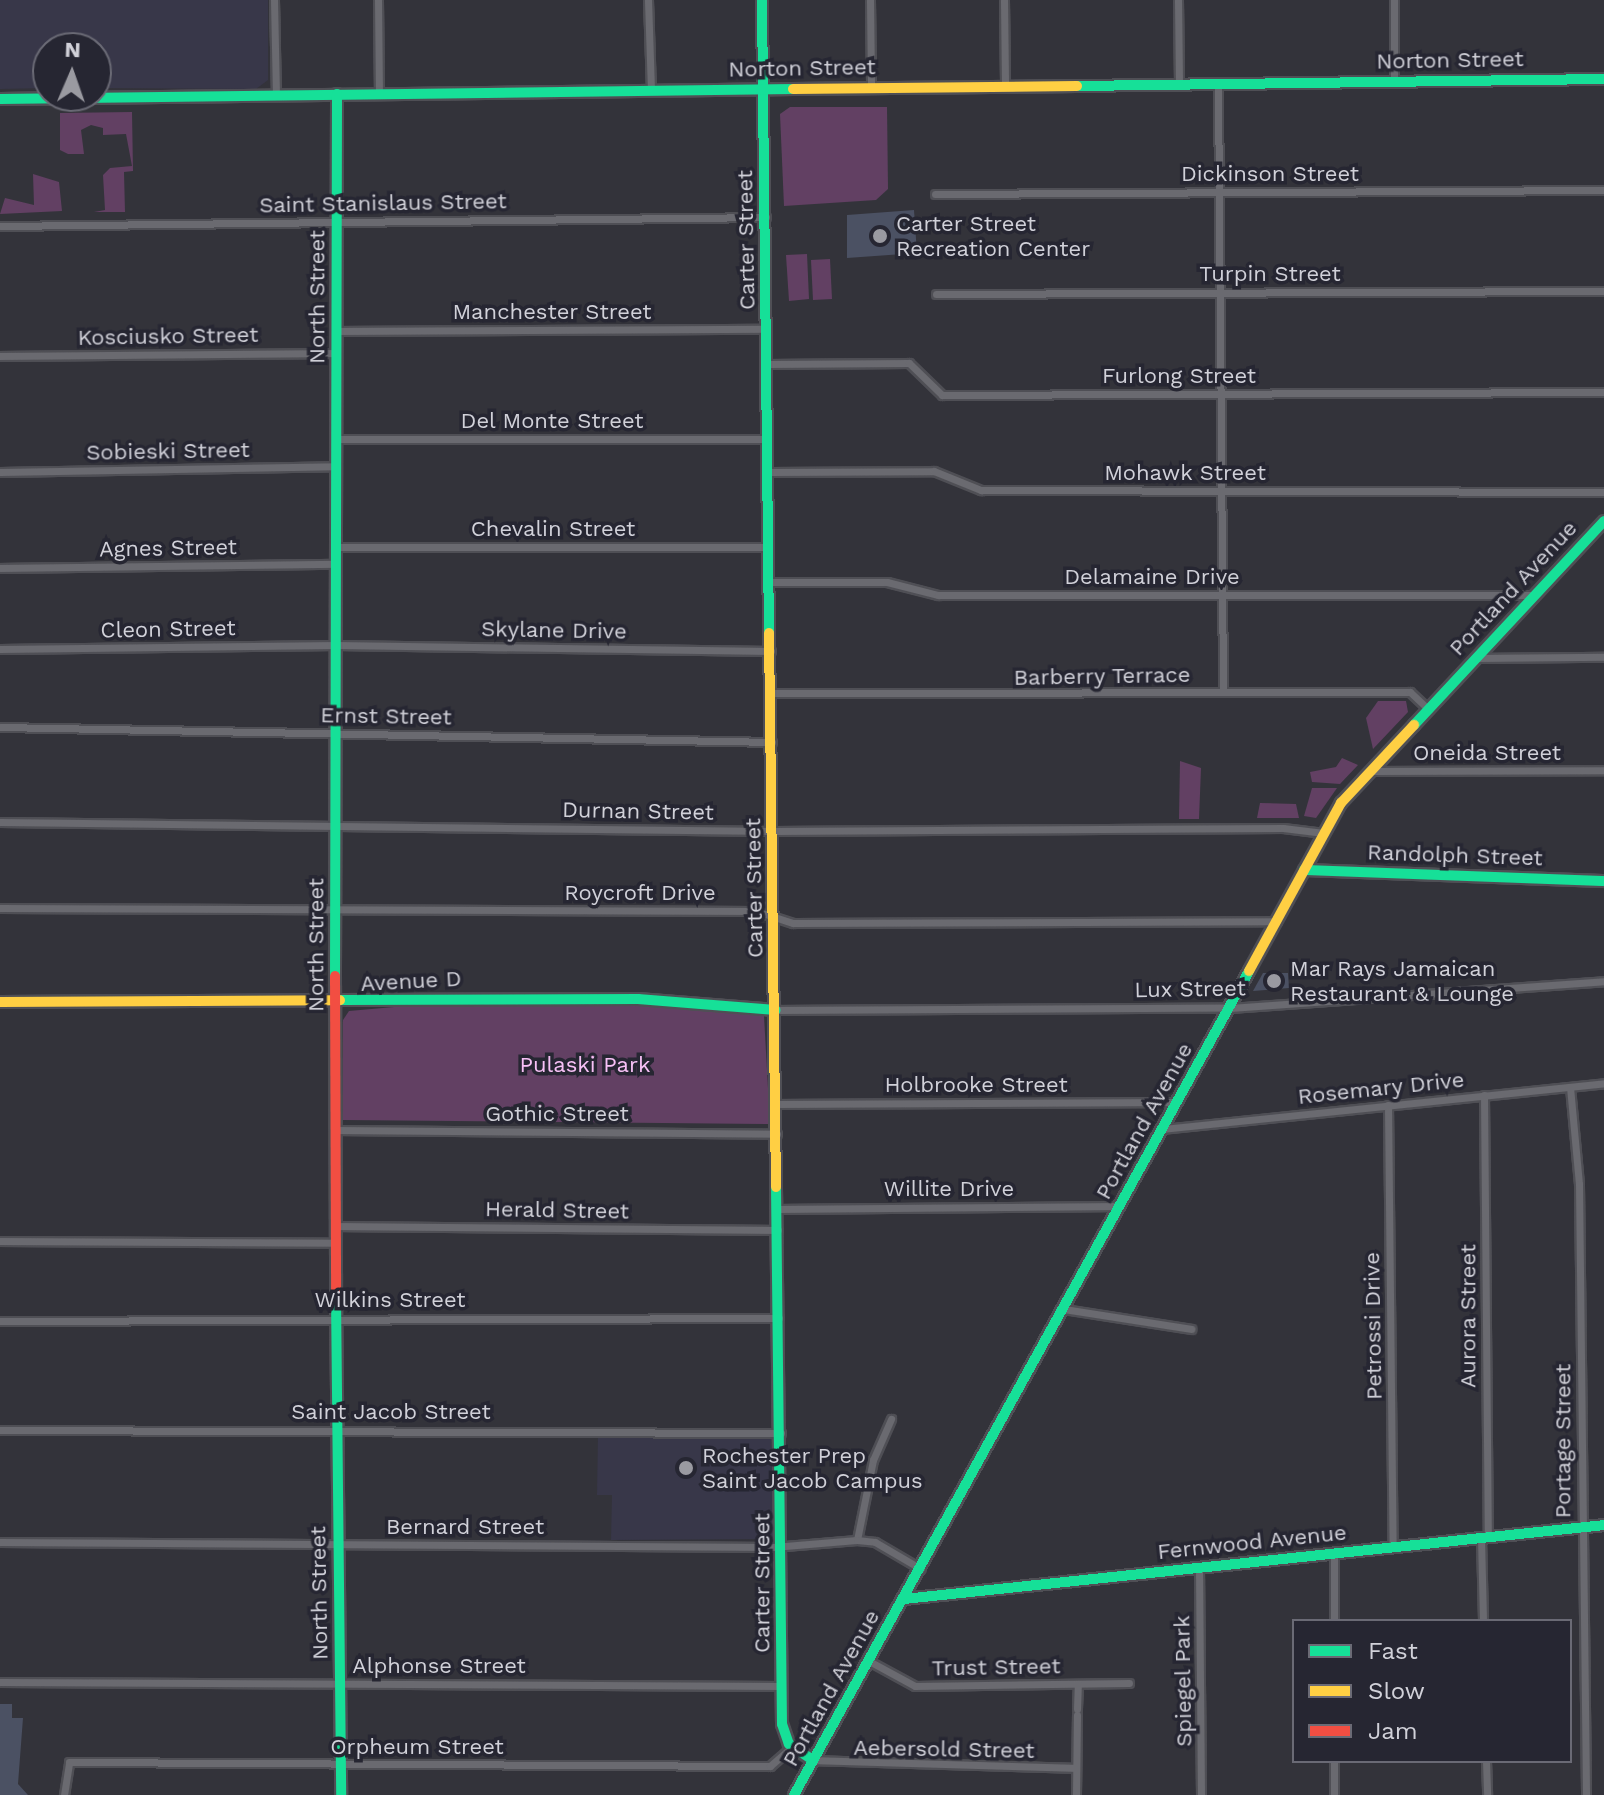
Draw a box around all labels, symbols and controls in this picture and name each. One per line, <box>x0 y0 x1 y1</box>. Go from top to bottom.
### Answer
north arrow <box>32 32 112 112</box>
text: N <box>64 37 81 62</box>
street label: Norton Street <box>1376 46 1524 74</box>
street label: Norton Street <box>728 54 876 82</box>
street label: Dickinson Street <box>1181 161 1359 187</box>
street label: Carter Street <box>732 170 760 310</box>
street label: Saint Stanislaus Street <box>259 188 507 218</box>
place label: Carter Street Recreation Center <box>896 210 1090 262</box>
marker: Carter Street Recreation Center <box>871 227 889 245</box>
street label: North Street <box>304 230 330 364</box>
street label: Turpin Street <box>1199 261 1341 287</box>
street label: Manchester Street <box>452 299 652 325</box>
street label: Kosciusko Street <box>77 321 259 351</box>
street label: Furlong Street <box>1102 363 1256 389</box>
street label: Del Monte Street <box>460 408 644 434</box>
street label: Sobieski Street <box>86 436 250 466</box>
street label: Mohawk Street <box>1104 460 1266 486</box>
street label: Portland Avenue <box>1443 515 1583 661</box>
street label: Chevalin Street <box>471 516 635 542</box>
street label: Agnes Street <box>99 534 237 562</box>
street label: Delamaine Drive <box>1064 564 1240 590</box>
street label: Cleon Street <box>100 615 236 643</box>
street label: Skylane Drive <box>481 616 627 644</box>
street label: Barberry Terrace <box>1013 661 1191 691</box>
street label: Ernst Street <box>320 702 452 730</box>
street label: Oneida Street <box>1413 740 1561 766</box>
street label: Durnan Street <box>562 796 714 826</box>
street label: Carter Street <box>740 818 768 958</box>
street label: Randolph Street <box>1367 839 1543 871</box>
street label: North Street <box>303 878 329 1012</box>
street label: Roycroft Drive <box>564 880 716 906</box>
place label: Mar Rays Jamaican Restaurant & Lounge <box>1290 955 1514 1006</box>
street label: Avenue D <box>360 965 462 997</box>
marker: Mar Rays Jamaican Restaurant & Lounge <box>1265 972 1283 990</box>
street label: Lux Street <box>1134 975 1246 1003</box>
street label: Portland Avenue <box>1090 1038 1198 1204</box>
park label: Pulaski Park <box>520 1052 650 1078</box>
street label: Rosemary Drive <box>1296 1066 1466 1110</box>
street label: Holbrooke Street <box>884 1072 1068 1098</box>
street label: Gothic Street <box>485 1101 629 1127</box>
street label: Willite Drive <box>884 1176 1014 1202</box>
street label: Herald Street <box>485 1196 629 1224</box>
street label: Aurora Street <box>1455 1244 1481 1388</box>
street label: Petrossi Drive <box>1359 1252 1387 1400</box>
street label: Wilkins Street <box>315 1287 465 1313</box>
street label: Portage Street <box>1550 1364 1576 1518</box>
street label: Saint Jacob Street <box>291 1399 491 1425</box>
place label: Rochester Prep Saint Jacob Campus <box>702 1442 923 1494</box>
marker: Rochester Prep Saint Jacob Campus <box>677 1459 695 1477</box>
street label: Carter Street <box>749 1513 775 1653</box>
street label: Bernard Street <box>386 1514 544 1540</box>
street label: Fernwood Avenue <box>1156 1519 1348 1565</box>
street label: North Street <box>305 1526 333 1660</box>
street label: Portland Avenue <box>777 1605 885 1771</box>
street label: Spiegel Park <box>1169 1615 1197 1747</box>
legend <box>1292 1619 1572 1763</box>
text: Fast <box>1368 1637 1418 1665</box>
street label: Alphonse Street <box>352 1653 526 1679</box>
street label: Trust Street <box>931 1653 1061 1681</box>
text: Slow <box>1368 1677 1425 1705</box>
text: Jam <box>1368 1717 1418 1745</box>
street label: Orpheum Street <box>330 1734 504 1760</box>
street label: Aebersold Street <box>853 1734 1035 1764</box>

